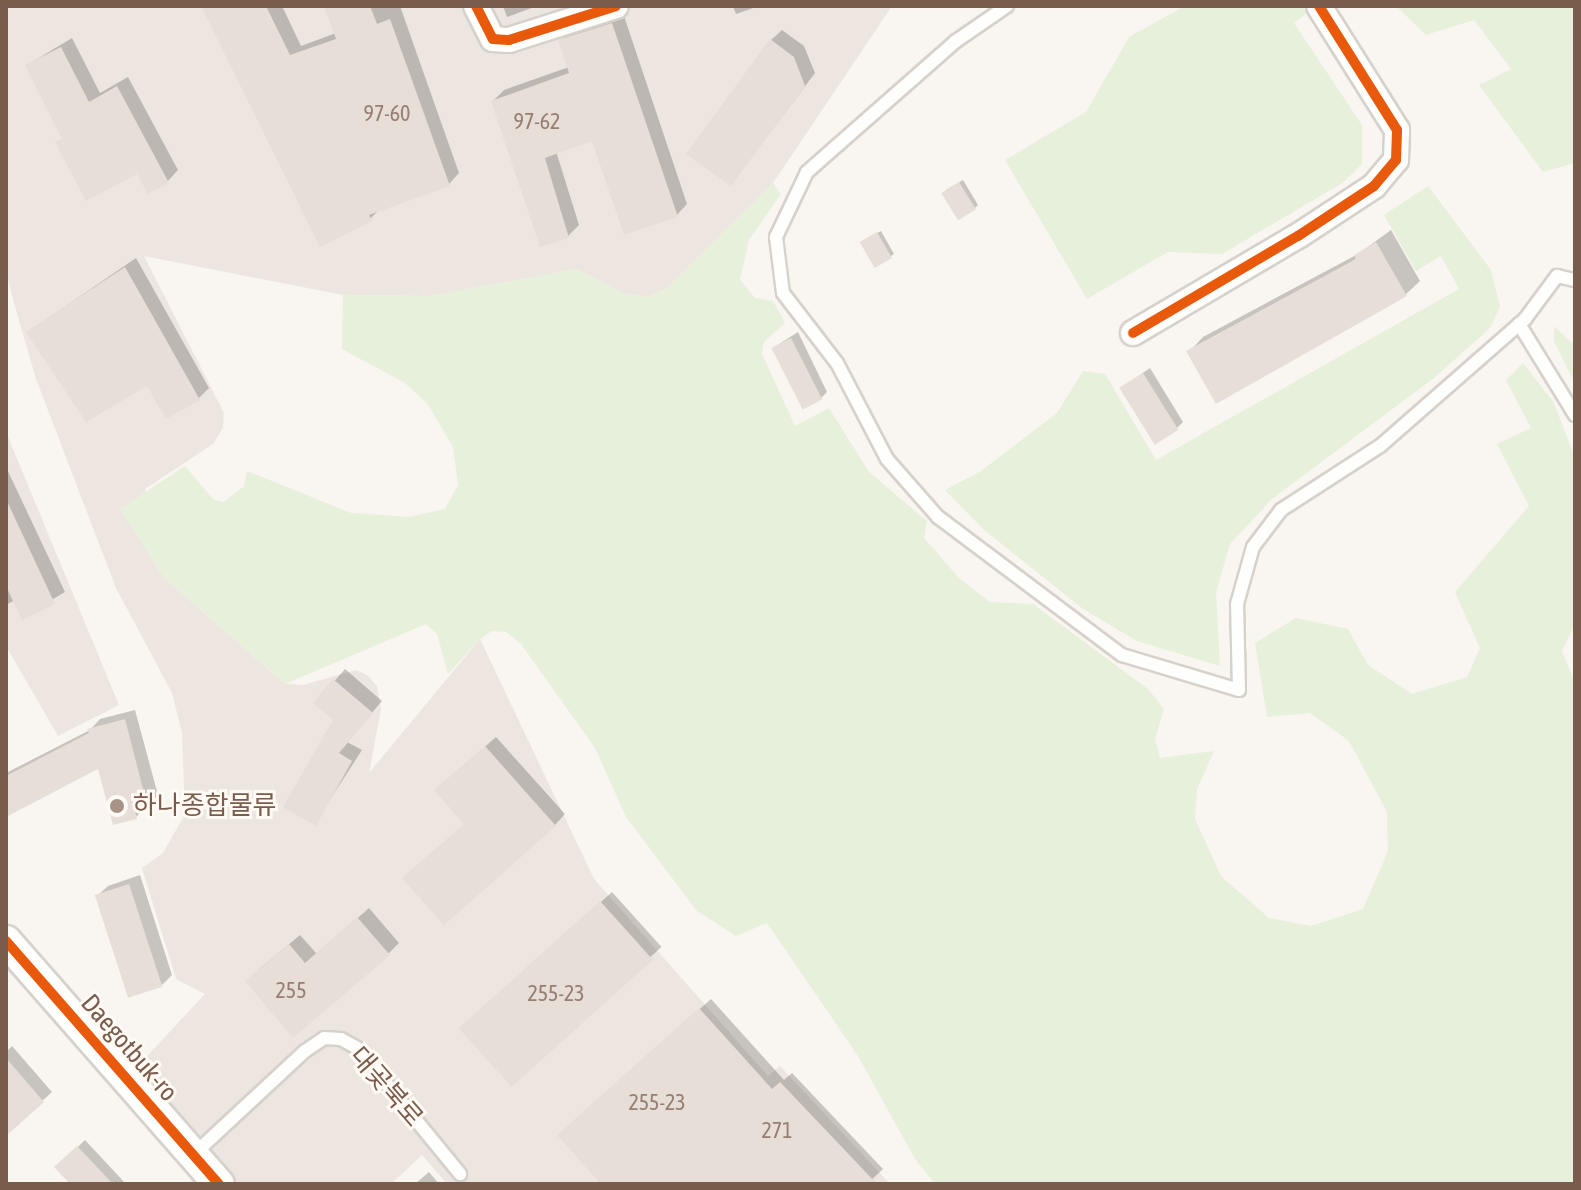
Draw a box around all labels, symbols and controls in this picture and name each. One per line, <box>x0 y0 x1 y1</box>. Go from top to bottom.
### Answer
house number: 97-60 <box>364 101 410 127</box>
house number: 97-62 <box>514 109 560 135</box>
place label: 하나종합물류 <box>133 790 277 822</box>
marker: 하나종합물류 <box>108 797 126 815</box>
house number: 255 <box>275 978 307 1004</box>
house number: 255-23 <box>527 981 585 1007</box>
street label: Daegotbuk-ro <box>74 988 184 1108</box>
street label: 대곶북로 <box>343 1041 429 1133</box>
house number: 255-23 <box>628 1090 686 1116</box>
house number: 271 <box>761 1118 793 1144</box>

